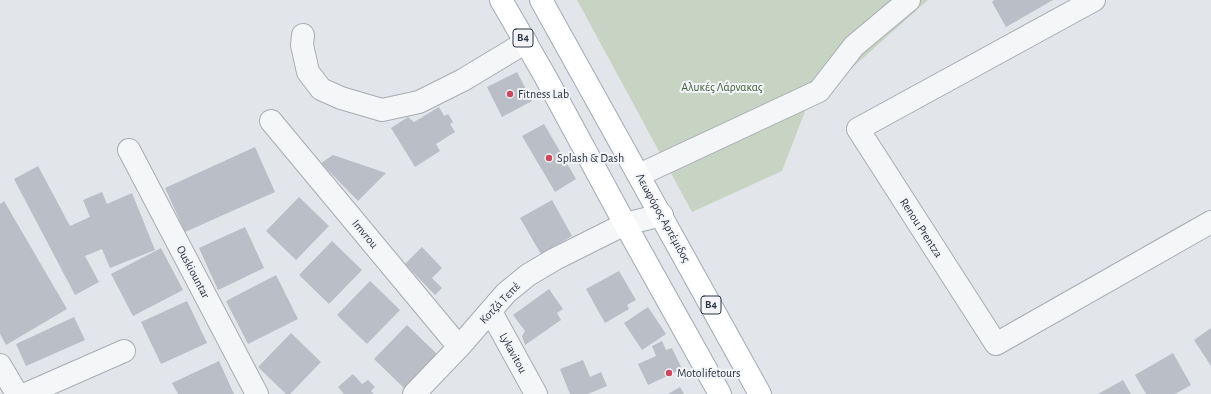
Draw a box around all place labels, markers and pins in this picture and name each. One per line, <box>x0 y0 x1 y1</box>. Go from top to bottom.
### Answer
place label: Fitness Lab <box>518 87 569 101</box>
marker: Fitness Lab <box>505 89 515 99</box>
place label: Splash & Dash <box>557 151 624 165</box>
marker: Splash & Dash <box>544 153 554 163</box>
place label: Motolifetours <box>677 366 740 380</box>
marker: Motolifetours <box>664 368 674 378</box>

